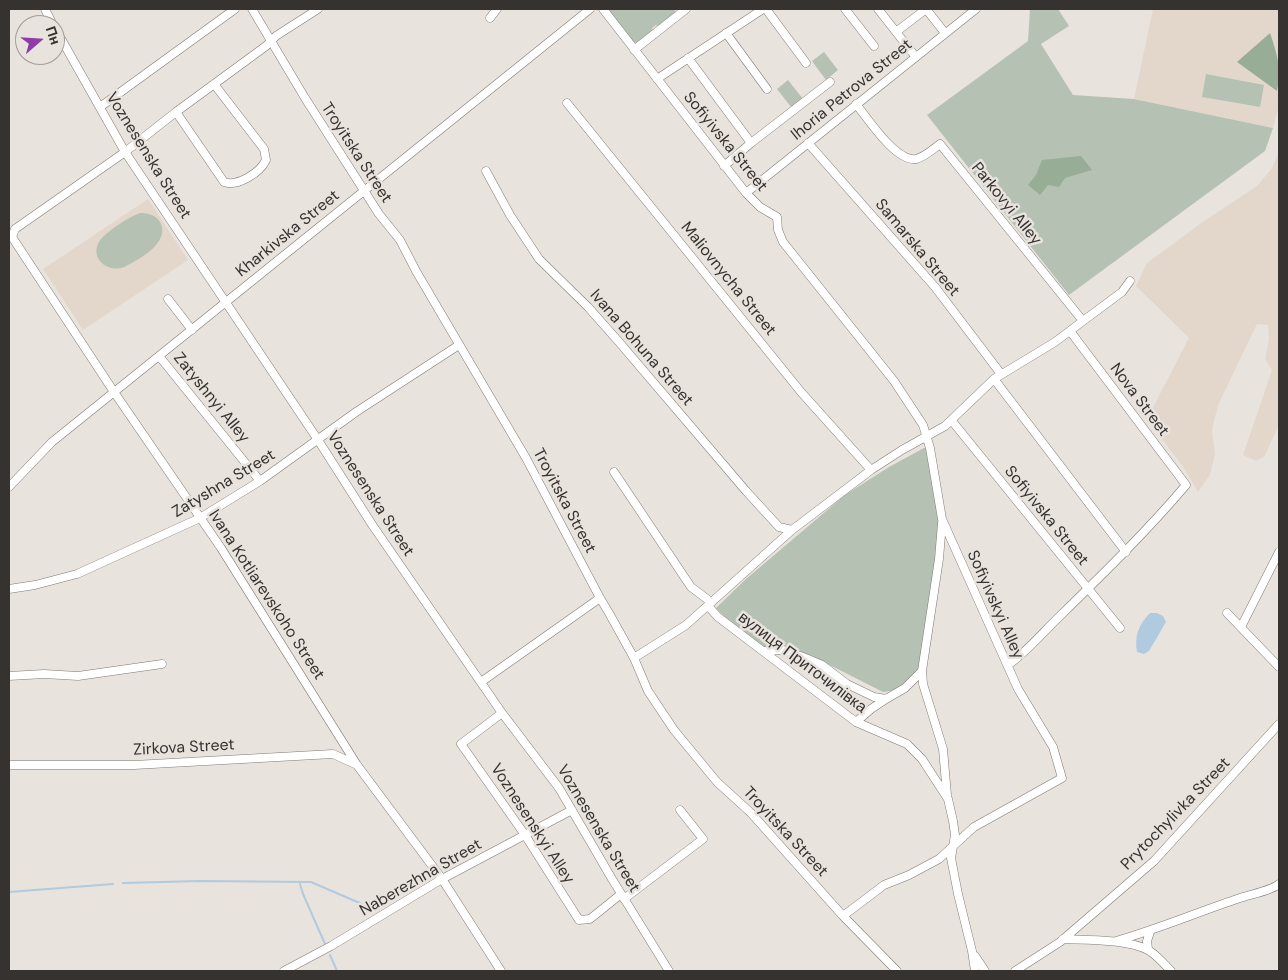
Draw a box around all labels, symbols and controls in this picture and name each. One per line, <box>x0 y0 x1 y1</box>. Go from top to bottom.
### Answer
north arrow <box>15 15 65 65</box>
text: Пн <box>42 24 65 47</box>
street label: Ihoria Petrova Street <box>788 35 916 145</box>
street label: Sofiyivska Street <box>679 88 771 196</box>
street label: Voznesenska Street <box>101 89 195 223</box>
street label: Troyitska Street <box>316 99 396 207</box>
street label: Parkovyi Alley <box>967 159 1045 249</box>
street label: Kharkivska Street <box>232 186 344 282</box>
street label: Samarska Street <box>871 195 963 301</box>
street label: Maliovnycha Street <box>676 218 780 340</box>
street label: Ivana Bohuna Street <box>585 286 697 410</box>
street label: Zatyshnyi Alley <box>169 349 253 447</box>
street label: Nova Street <box>1105 360 1173 440</box>
street label: Voznesenska Street <box>322 428 418 560</box>
street label: Troyitska Street <box>528 445 600 557</box>
street label: Zatyshna Street <box>169 446 279 522</box>
street label: Sofiyivska Street <box>1000 462 1092 570</box>
street label: Ivana Kotliarevskoho Street <box>204 506 328 684</box>
street label: Sofiyivskyi Alley <box>962 548 1028 662</box>
street label: вулиця Приточилівка <box>734 608 870 718</box>
street label: Zirkova Street <box>133 736 235 760</box>
street label: Prytochylivka Street <box>1117 754 1235 874</box>
street label: Voznesenskyi Alley <box>486 760 578 888</box>
street label: Voznesenska Street <box>552 762 644 896</box>
street label: Troyitska Street <box>738 783 832 881</box>
street label: Naberezhna Street <box>357 835 485 921</box>

